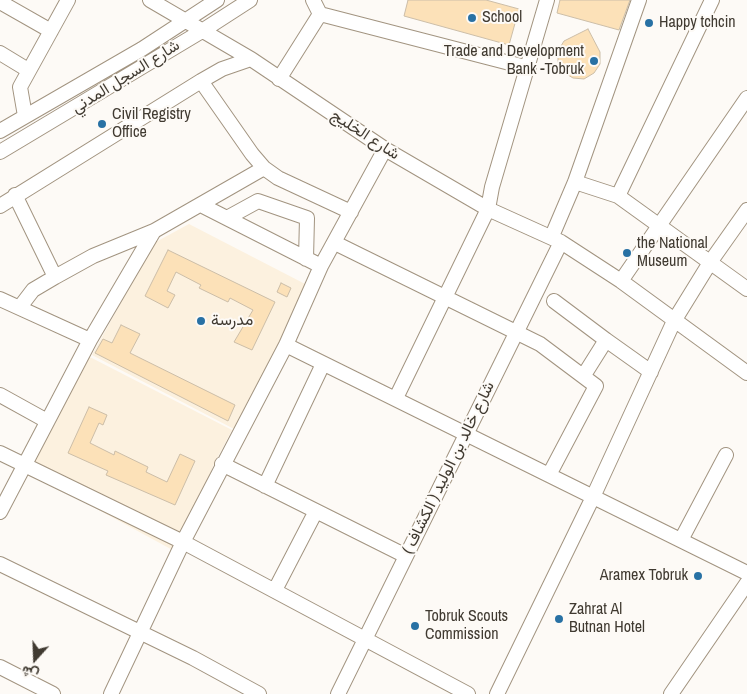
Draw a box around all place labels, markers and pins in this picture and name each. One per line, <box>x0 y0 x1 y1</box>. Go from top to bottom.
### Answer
place label: School <box>482 8 522 28</box>
marker: School <box>466 12 478 24</box>
place label: Happy tchcin <box>659 13 736 33</box>
marker: Happy tchcin <box>643 17 655 29</box>
place label: Trade and Development Bank -Tobruk <box>444 42 584 80</box>
marker: Trade and Development Bank -Tobruk <box>588 55 600 67</box>
place label: Civil Registry Office <box>112 105 191 143</box>
marker: Civil Registry Office <box>96 118 108 130</box>
place label: the National Museum <box>637 234 708 272</box>
marker: the National Museum <box>621 247 633 259</box>
place label: مدرسة <box>211 311 253 331</box>
marker: مدرسة <box>195 315 207 327</box>
place label: Aramex Tobruk <box>600 566 688 586</box>
marker: Aramex Tobruk <box>692 570 704 582</box>
place label: Zahrat Al Butnan Hotel <box>569 600 645 638</box>
place label: Tobruk Scouts Commission <box>425 607 508 645</box>
marker: Zahrat Al Butnan Hotel <box>553 613 565 625</box>
marker: Tobruk Scouts Commission <box>409 620 421 632</box>

